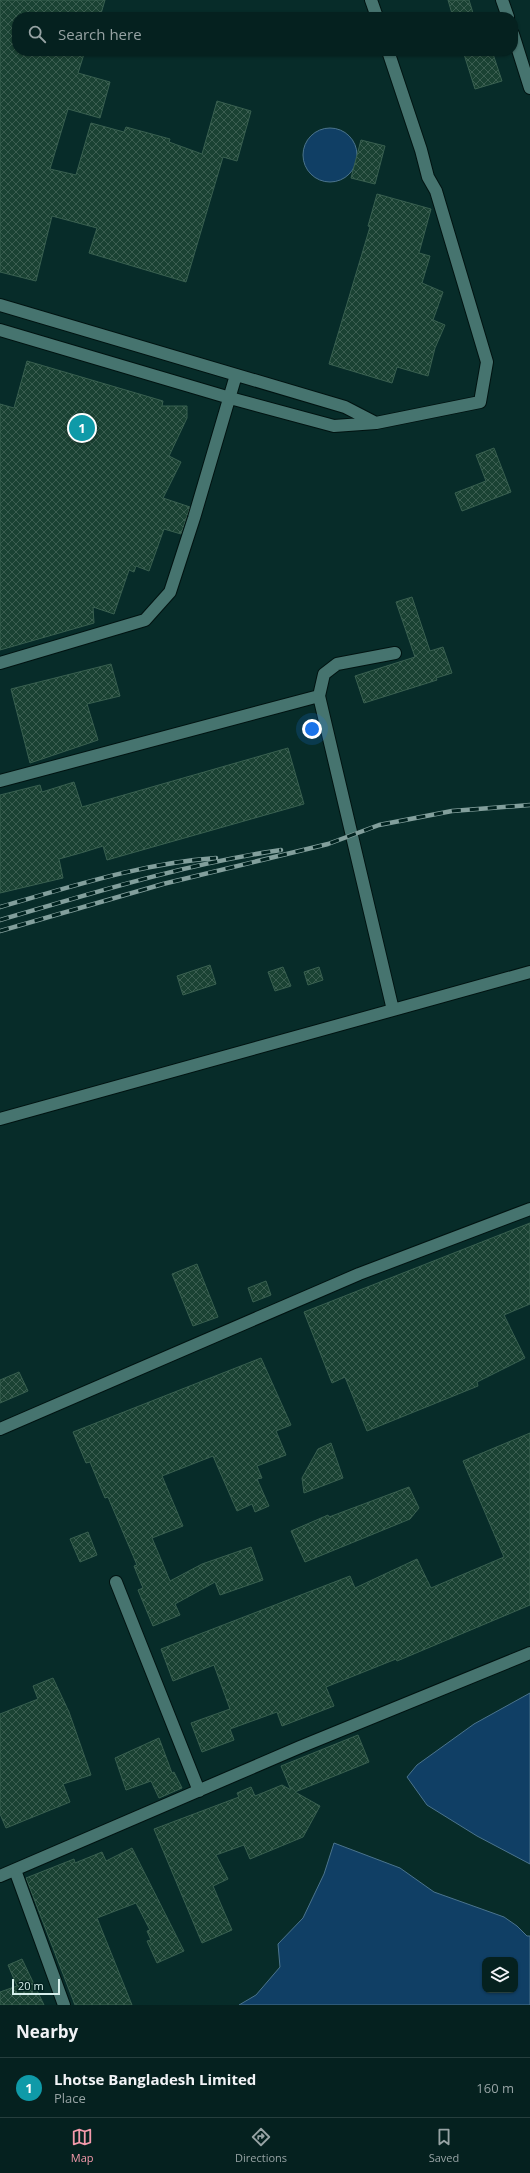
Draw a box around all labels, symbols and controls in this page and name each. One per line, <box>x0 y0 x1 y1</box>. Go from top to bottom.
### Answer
search box <box>12 12 518 56</box>
icon: search <box>26 23 48 45</box>
text: Search here <box>58 24 142 44</box>
pin: 1 <box>69 413 95 443</box>
your location <box>302 719 322 739</box>
map controls <box>482 1957 518 1993</box>
button: layers <box>482 1957 518 1993</box>
scale bar <box>12 1977 60 1996</box>
text: 20 m <box>18 1978 44 1993</box>
text: Nearby <box>16 2020 78 2043</box>
text: Lhotse Bangladesh Limited <box>54 2069 256 2089</box>
text: 1 <box>25 2079 33 2097</box>
text: 160 m <box>476 2079 514 2097</box>
text: Place <box>54 2089 86 2107</box>
tab: Map <box>71 2126 94 2165</box>
tab: Directions <box>235 2126 287 2165</box>
tab: Saved <box>429 2126 459 2165</box>

